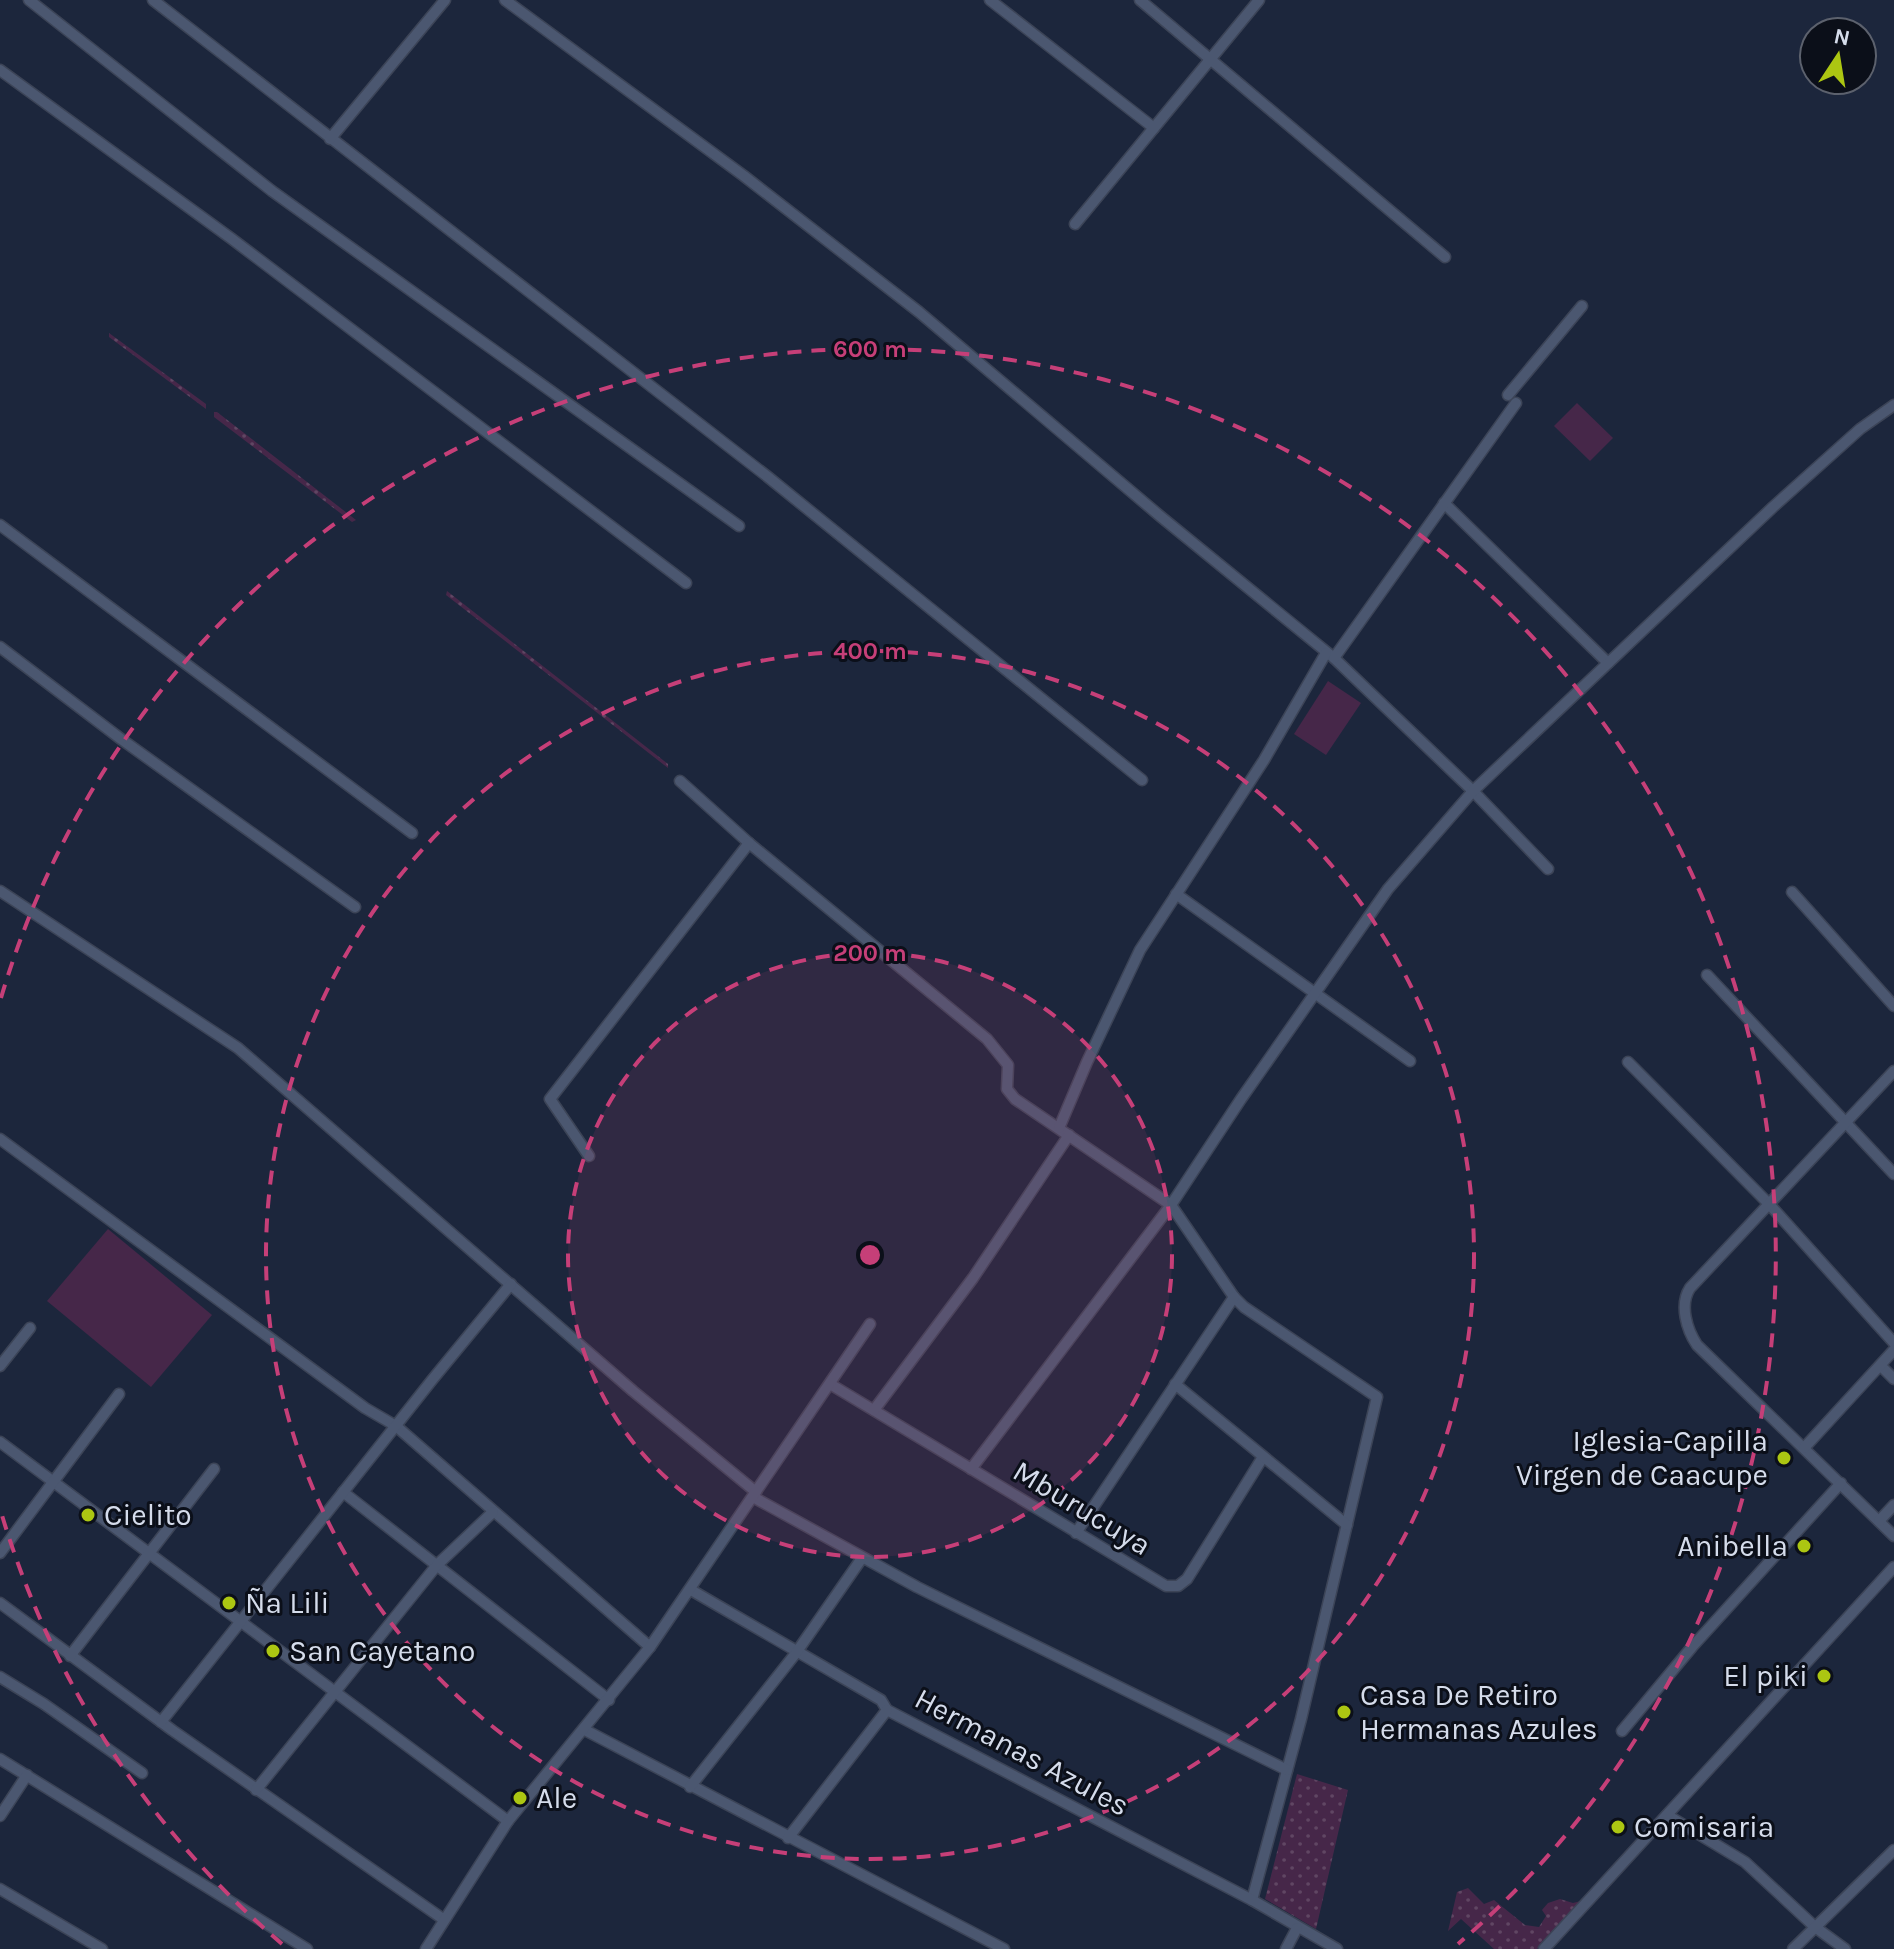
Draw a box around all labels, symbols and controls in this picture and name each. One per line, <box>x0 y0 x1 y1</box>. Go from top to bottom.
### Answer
north arrow <box>1798 16 1878 96</box>
text: N <box>1832 23 1852 52</box>
text: 600 m <box>833 335 907 363</box>
text: 400 m <box>833 637 907 665</box>
text: 200 m <box>833 939 907 967</box>
centre of rings <box>856 1241 884 1269</box>
place label: Iglesia-Capilla Virgen de Caacupe <box>1516 1423 1768 1493</box>
marker: Iglesia-Capilla Virgen de Caacupe <box>1775 1449 1793 1467</box>
street label: Mburucuya <box>1007 1453 1157 1563</box>
place label: Cielito <box>104 1497 192 1533</box>
marker: Cielito <box>79 1506 97 1524</box>
place label: Anibella <box>1677 1528 1788 1564</box>
marker: Anibella <box>1795 1537 1813 1555</box>
place label: Ña Lili <box>245 1585 329 1621</box>
marker: Ña Lili <box>220 1594 238 1612</box>
place label: San Cayetano <box>289 1633 475 1669</box>
marker: San Cayetano <box>264 1642 282 1660</box>
place label: El piki <box>1723 1658 1808 1694</box>
marker: El piki <box>1815 1667 1833 1685</box>
place label: Casa De Retiro Hermanas Azules <box>1360 1677 1598 1747</box>
street label: Hermanas Azules <box>909 1680 1135 1824</box>
marker: Casa De Retiro Hermanas Azules <box>1335 1703 1353 1721</box>
place label: Ale <box>536 1780 577 1816</box>
marker: Ale <box>511 1789 529 1807</box>
place label: Comisaria <box>1634 1809 1774 1845</box>
marker: Comisaria <box>1609 1818 1627 1836</box>

